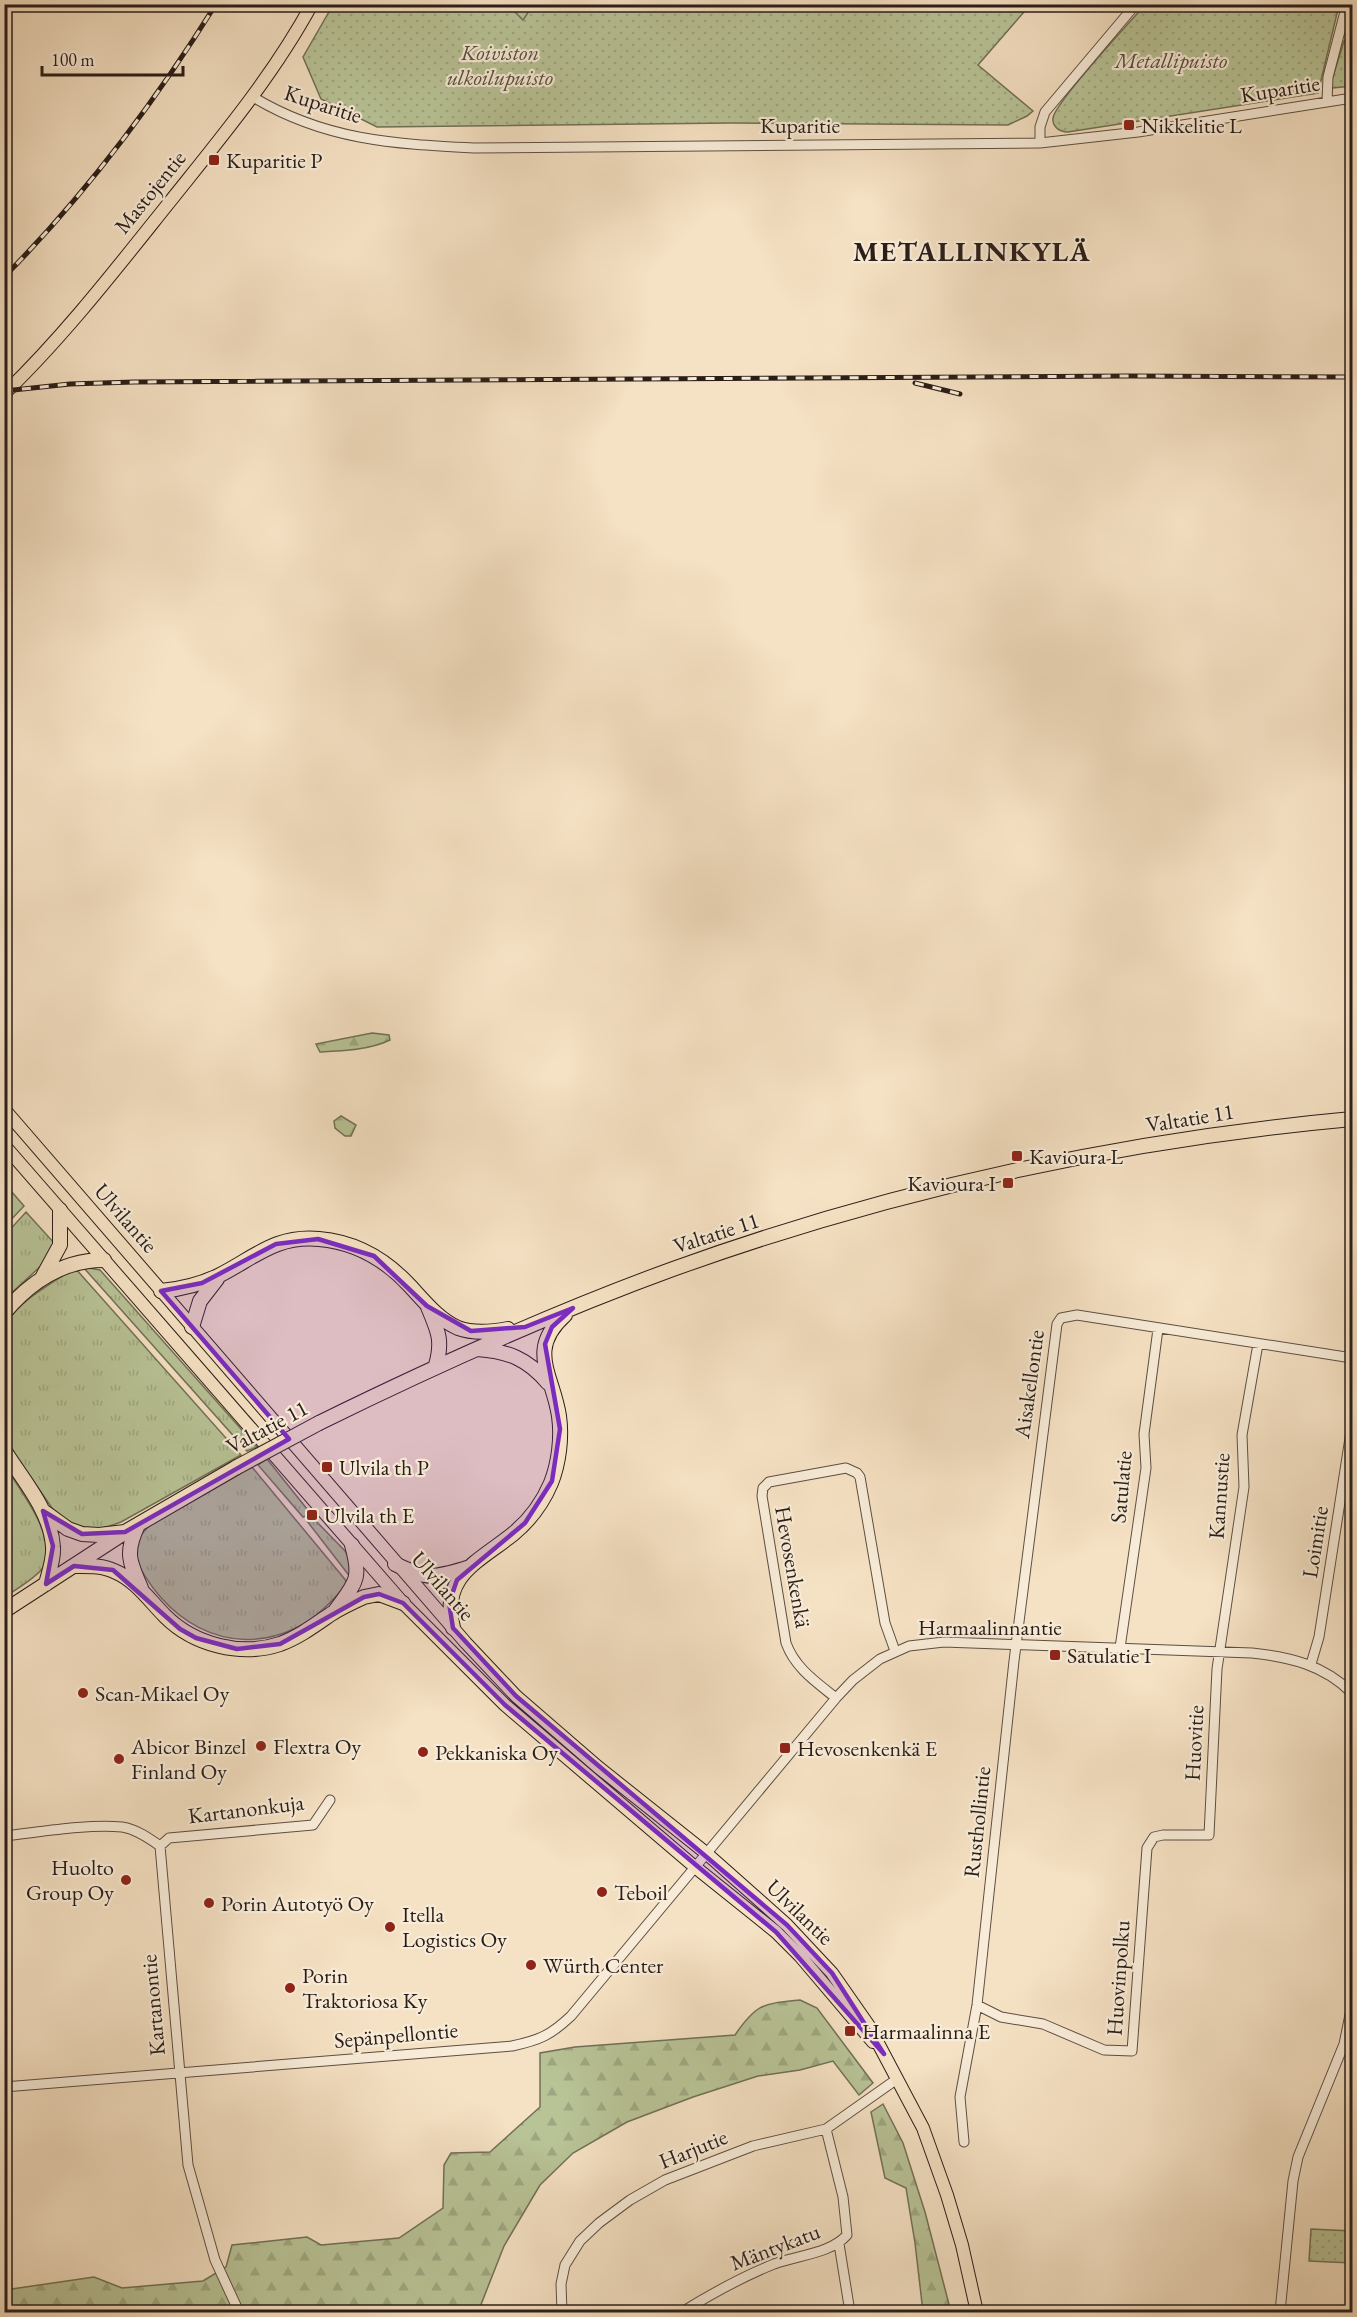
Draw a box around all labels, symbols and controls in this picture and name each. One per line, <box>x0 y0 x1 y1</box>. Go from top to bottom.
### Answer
park label: Koiviston ulkoilupuisto <box>447 38 553 92</box>
scale bar <box>42 39 183 77</box>
park label: Metallipuisto <box>1113 46 1227 75</box>
text: 100 m <box>51 48 95 71</box>
street label: Kuparitie <box>1238 68 1322 110</box>
street label: Kuparitie <box>280 78 366 130</box>
street label: Kuparitie <box>760 111 840 140</box>
place label: Nikkelitie L <box>1141 111 1242 140</box>
marker: Nikkelitie L <box>1122 118 1136 132</box>
street label: Mastojentie <box>108 144 193 240</box>
place label: Kuparitie P <box>226 146 323 175</box>
marker: Kuparitie P <box>207 153 221 167</box>
district label: METALLINKYLÄ <box>853 233 1091 269</box>
street label: Valtatie 11 <box>1144 1097 1236 1139</box>
place label: Kavioura L <box>1029 1142 1123 1171</box>
marker: Kavioura L <box>1010 1149 1024 1163</box>
place label: Kavioura I <box>907 1169 997 1198</box>
marker: Kavioura I <box>1001 1176 1015 1190</box>
street label: Ulvilantie <box>88 1177 164 1259</box>
street label: Valtatie 11 <box>669 1205 763 1261</box>
street label: Aisakellontie <box>1007 1327 1051 1441</box>
street label: Valtatie 11 <box>221 1393 313 1461</box>
street label: Satulatie <box>1103 1449 1139 1524</box>
street label: Kannustie <box>1202 1451 1237 1540</box>
place label: Ulvila th P <box>339 1453 429 1482</box>
marker: Ulvila th P <box>320 1460 334 1474</box>
place label: Ulvila th E <box>324 1501 414 1530</box>
street label: Hevosenkenkä <box>768 1504 818 1630</box>
street label: Loimitie <box>1295 1504 1335 1580</box>
marker: Ulvila th E <box>305 1508 319 1522</box>
street label: Ulvilantie <box>405 1545 481 1627</box>
street label: Harmaalinnantie <box>918 1613 1062 1642</box>
place label: Satulatie I <box>1067 1641 1152 1670</box>
marker: Satulatie I <box>1048 1648 1062 1662</box>
place label: Scan-Mikael Oy <box>95 1679 230 1708</box>
marker: Scan-Mikael Oy <box>76 1686 90 1700</box>
street label: Huovitie <box>1178 1704 1210 1782</box>
place label: Abicor Binzel Finland Oy <box>130 1732 246 1786</box>
place label: Flextra Oy <box>273 1732 361 1761</box>
place label: Hevosenkenkä E <box>797 1734 937 1763</box>
place label: Pekkaniska Oy <box>435 1738 558 1767</box>
marker: Flextra Oy <box>254 1739 268 1753</box>
marker: Hevosenkenkä E <box>778 1741 792 1755</box>
marker: Pekkaniska Oy <box>416 1745 430 1759</box>
marker: Abicor Binzel Finland Oy <box>112 1752 126 1766</box>
street label: Rusthollintie <box>957 1765 997 1879</box>
street label: Kartanonkuja <box>186 1787 306 1830</box>
place label: Huolto Group Oy <box>26 1853 114 1907</box>
marker: Huolto Group Oy <box>119 1873 133 1887</box>
street label: Ulvilantie <box>760 1873 840 1952</box>
place label: Teboil <box>614 1878 668 1907</box>
marker: Teboil <box>595 1885 609 1899</box>
place label: Porin Autotyö Oy <box>221 1889 374 1918</box>
marker: Porin Autotyö Oy <box>202 1896 216 1910</box>
place label: Itella Logistics Oy <box>402 1900 507 1954</box>
street label: Huovinpolku <box>1099 1919 1137 2037</box>
marker: Itella Logistics Oy <box>383 1920 397 1934</box>
place label: Würth Center <box>543 1951 664 1980</box>
street label: Kartanontie <box>134 1953 172 2057</box>
marker: Würth Center <box>524 1958 538 1972</box>
place label: Porin Traktoriosa Ky <box>302 1961 428 2015</box>
marker: Porin Traktoriosa Ky <box>283 1981 297 1995</box>
street label: Sepänpellontie <box>333 2015 460 2055</box>
place label: Harmaalinna E <box>862 2017 990 2046</box>
marker: Harmaalinna E <box>843 2024 857 2038</box>
street label: Harjutie <box>654 2122 732 2176</box>
street label: Mäntykatu <box>726 2216 824 2277</box>

